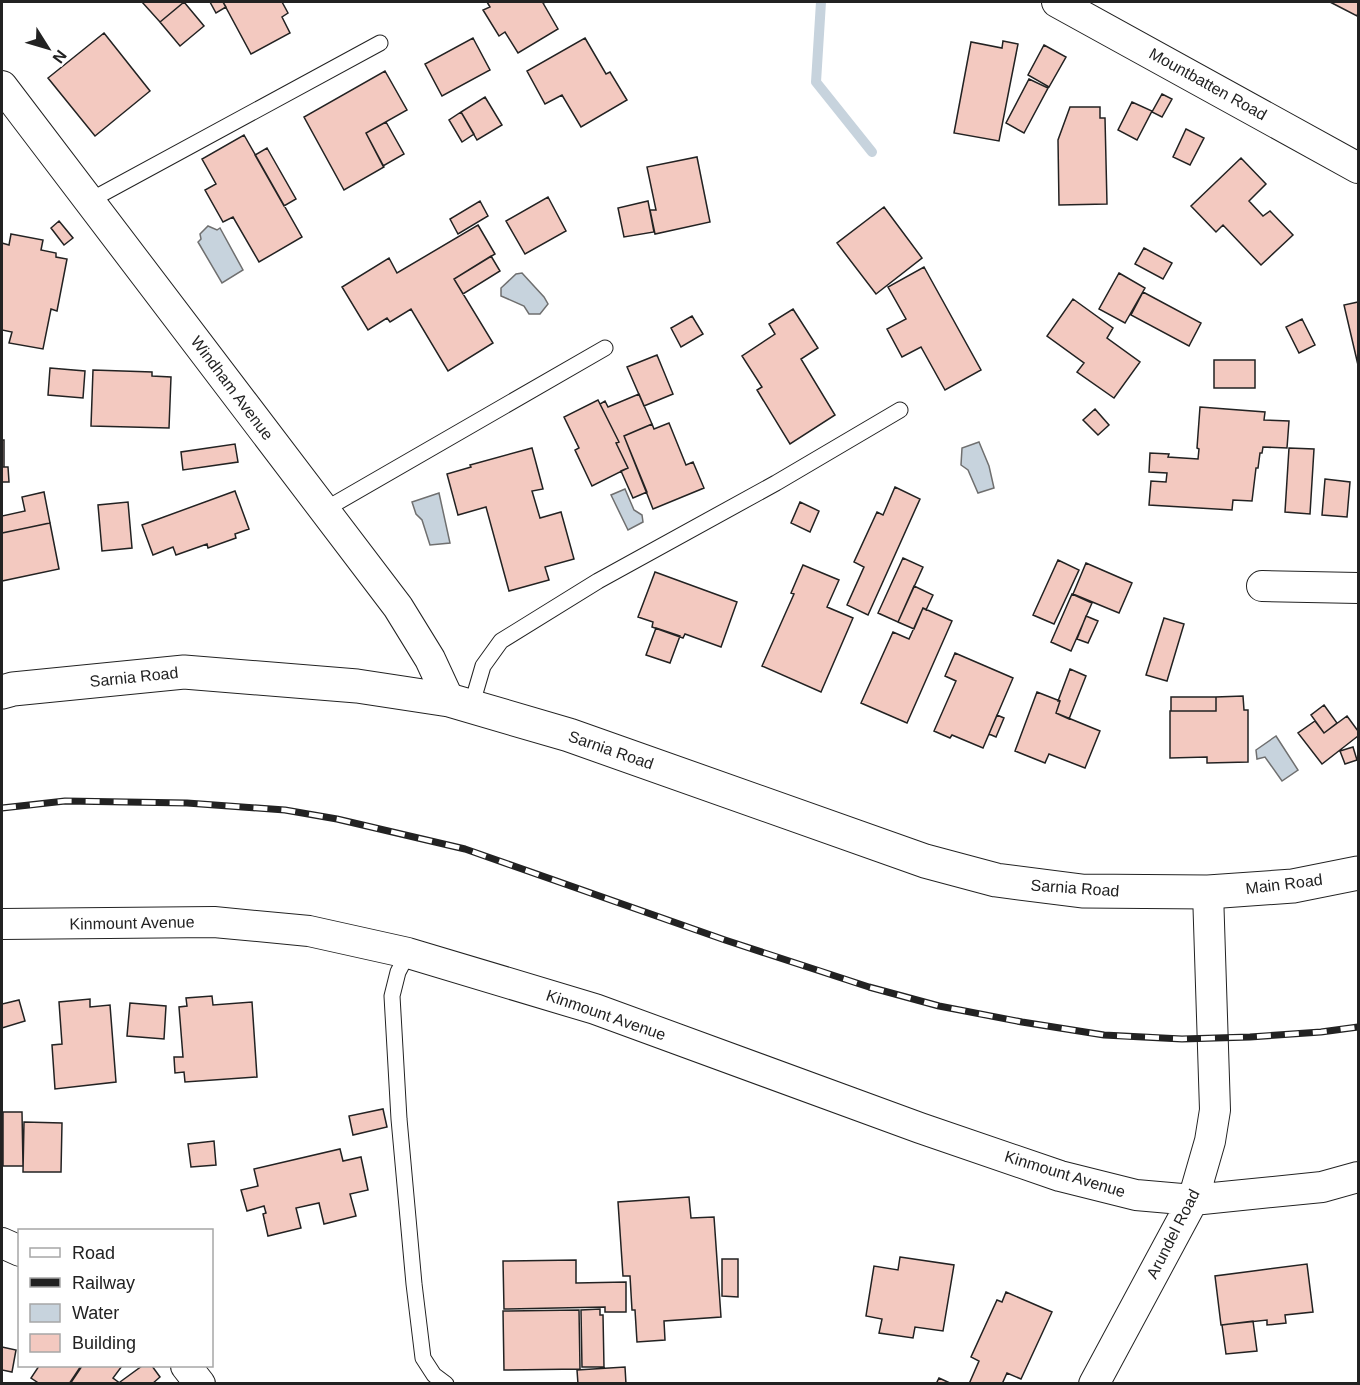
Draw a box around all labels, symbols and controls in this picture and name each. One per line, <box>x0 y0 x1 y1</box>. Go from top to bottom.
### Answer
north arrow <box>18 18 78 78</box>
street label: Mountbatten Road <box>1146 45 1270 123</box>
text: N <box>49 47 70 66</box>
street label: Windham Avenue <box>188 333 276 443</box>
street label: Sarnia Road <box>89 664 179 690</box>
street label: Sarnia Road <box>566 727 656 773</box>
street label: Main Road <box>1245 871 1323 897</box>
street label: Sarnia Road <box>1030 876 1120 900</box>
street label: Kinmount Avenue <box>69 913 195 933</box>
street label: Kinmount Avenue <box>544 987 668 1043</box>
street label: Kinmount Avenue <box>1003 1148 1127 1200</box>
street label: Arundel Road <box>1143 1187 1203 1281</box>
legend <box>18 1229 213 1367</box>
text: Road <box>72 1243 115 1263</box>
text: Railway <box>72 1273 135 1293</box>
text: Water <box>72 1303 119 1323</box>
text: Building <box>72 1333 136 1353</box>

